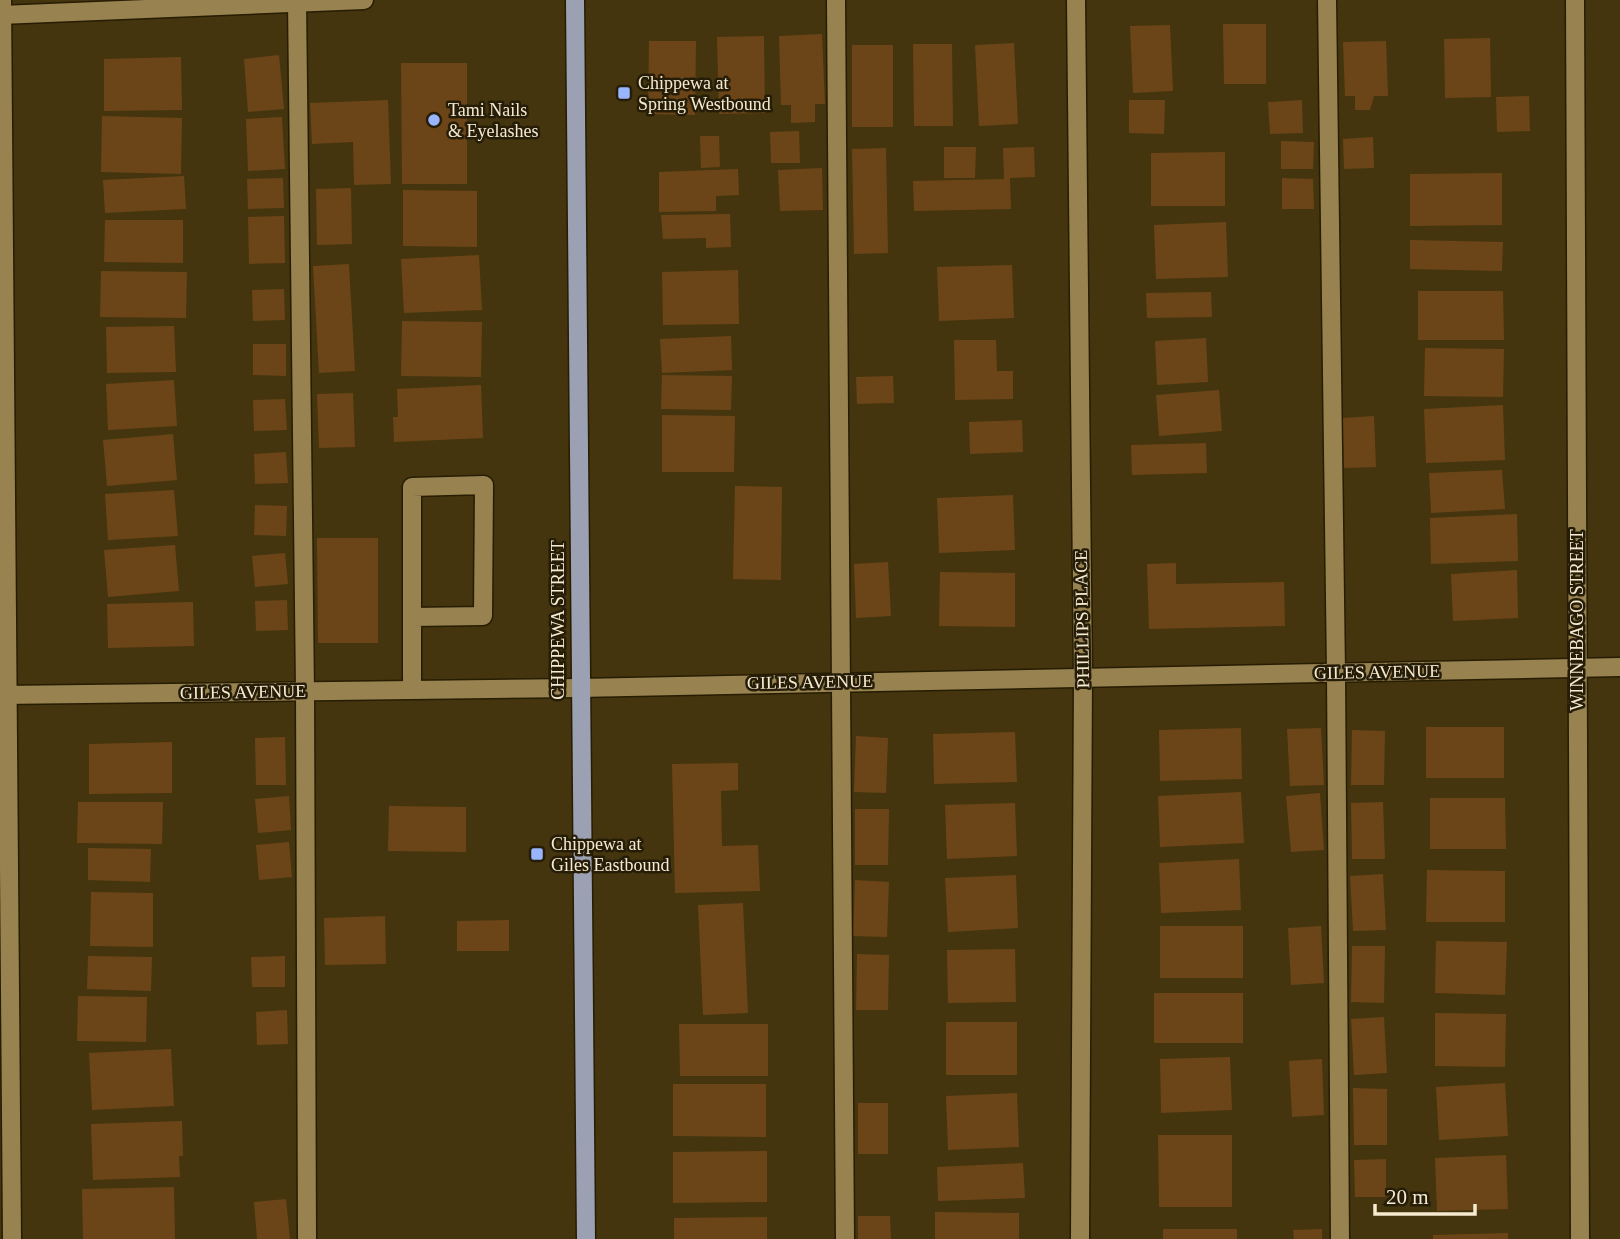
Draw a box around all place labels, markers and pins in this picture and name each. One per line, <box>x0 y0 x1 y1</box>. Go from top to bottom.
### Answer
place label: Chippewa at Spring Westbound <box>638 73 771 114</box>
marker: Chippewa at Spring Westbound <box>616 85 632 101</box>
place label: Tami Nails & Eyelashes <box>448 100 538 141</box>
marker: Tami Nails & Eyelashes <box>426 112 442 128</box>
place label: Chippewa at Giles Eastbound <box>551 834 670 875</box>
marker: Chippewa at Giles Eastbound <box>529 846 545 862</box>

